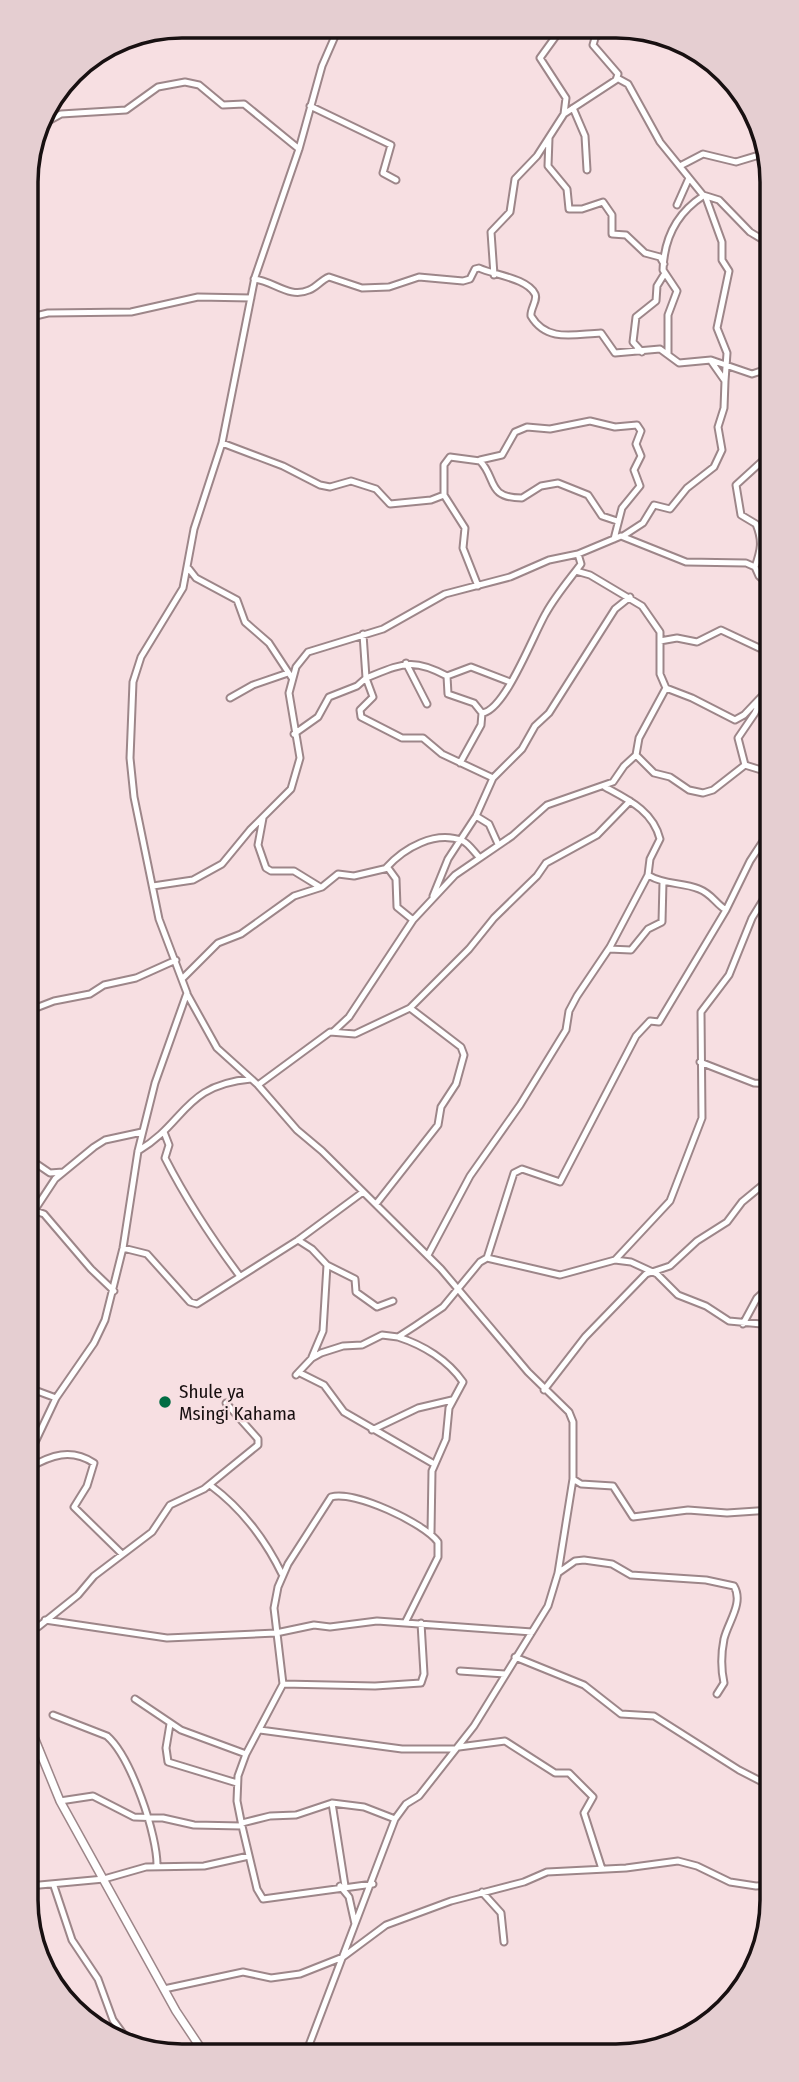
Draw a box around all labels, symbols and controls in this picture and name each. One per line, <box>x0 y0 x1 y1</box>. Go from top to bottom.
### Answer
place label: Shule ya Msingi Kahama <box>179 1380 296 1425</box>
marker: Shule ya Msingi Kahama <box>157 1394 173 1410</box>

